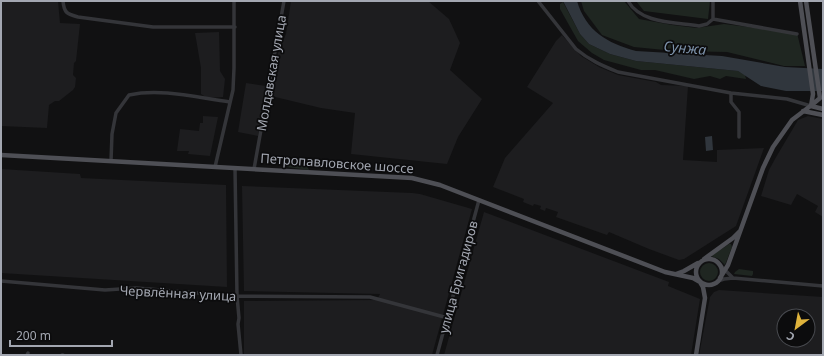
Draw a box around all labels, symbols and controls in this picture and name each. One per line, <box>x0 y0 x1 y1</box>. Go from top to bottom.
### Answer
street label: Молдавская улица <box>252 14 290 132</box>
water label: Сунжа <box>663 36 707 59</box>
street label: Петропавловское шоссе <box>260 149 414 177</box>
street label: улица Бригадиров <box>434 219 482 335</box>
street label: Червлённая улица <box>119 281 237 305</box>
north arrow <box>776 308 816 348</box>
scale bar <box>10 322 112 348</box>
text: 200 m <box>16 327 51 344</box>
text: С <box>783 329 797 345</box>

